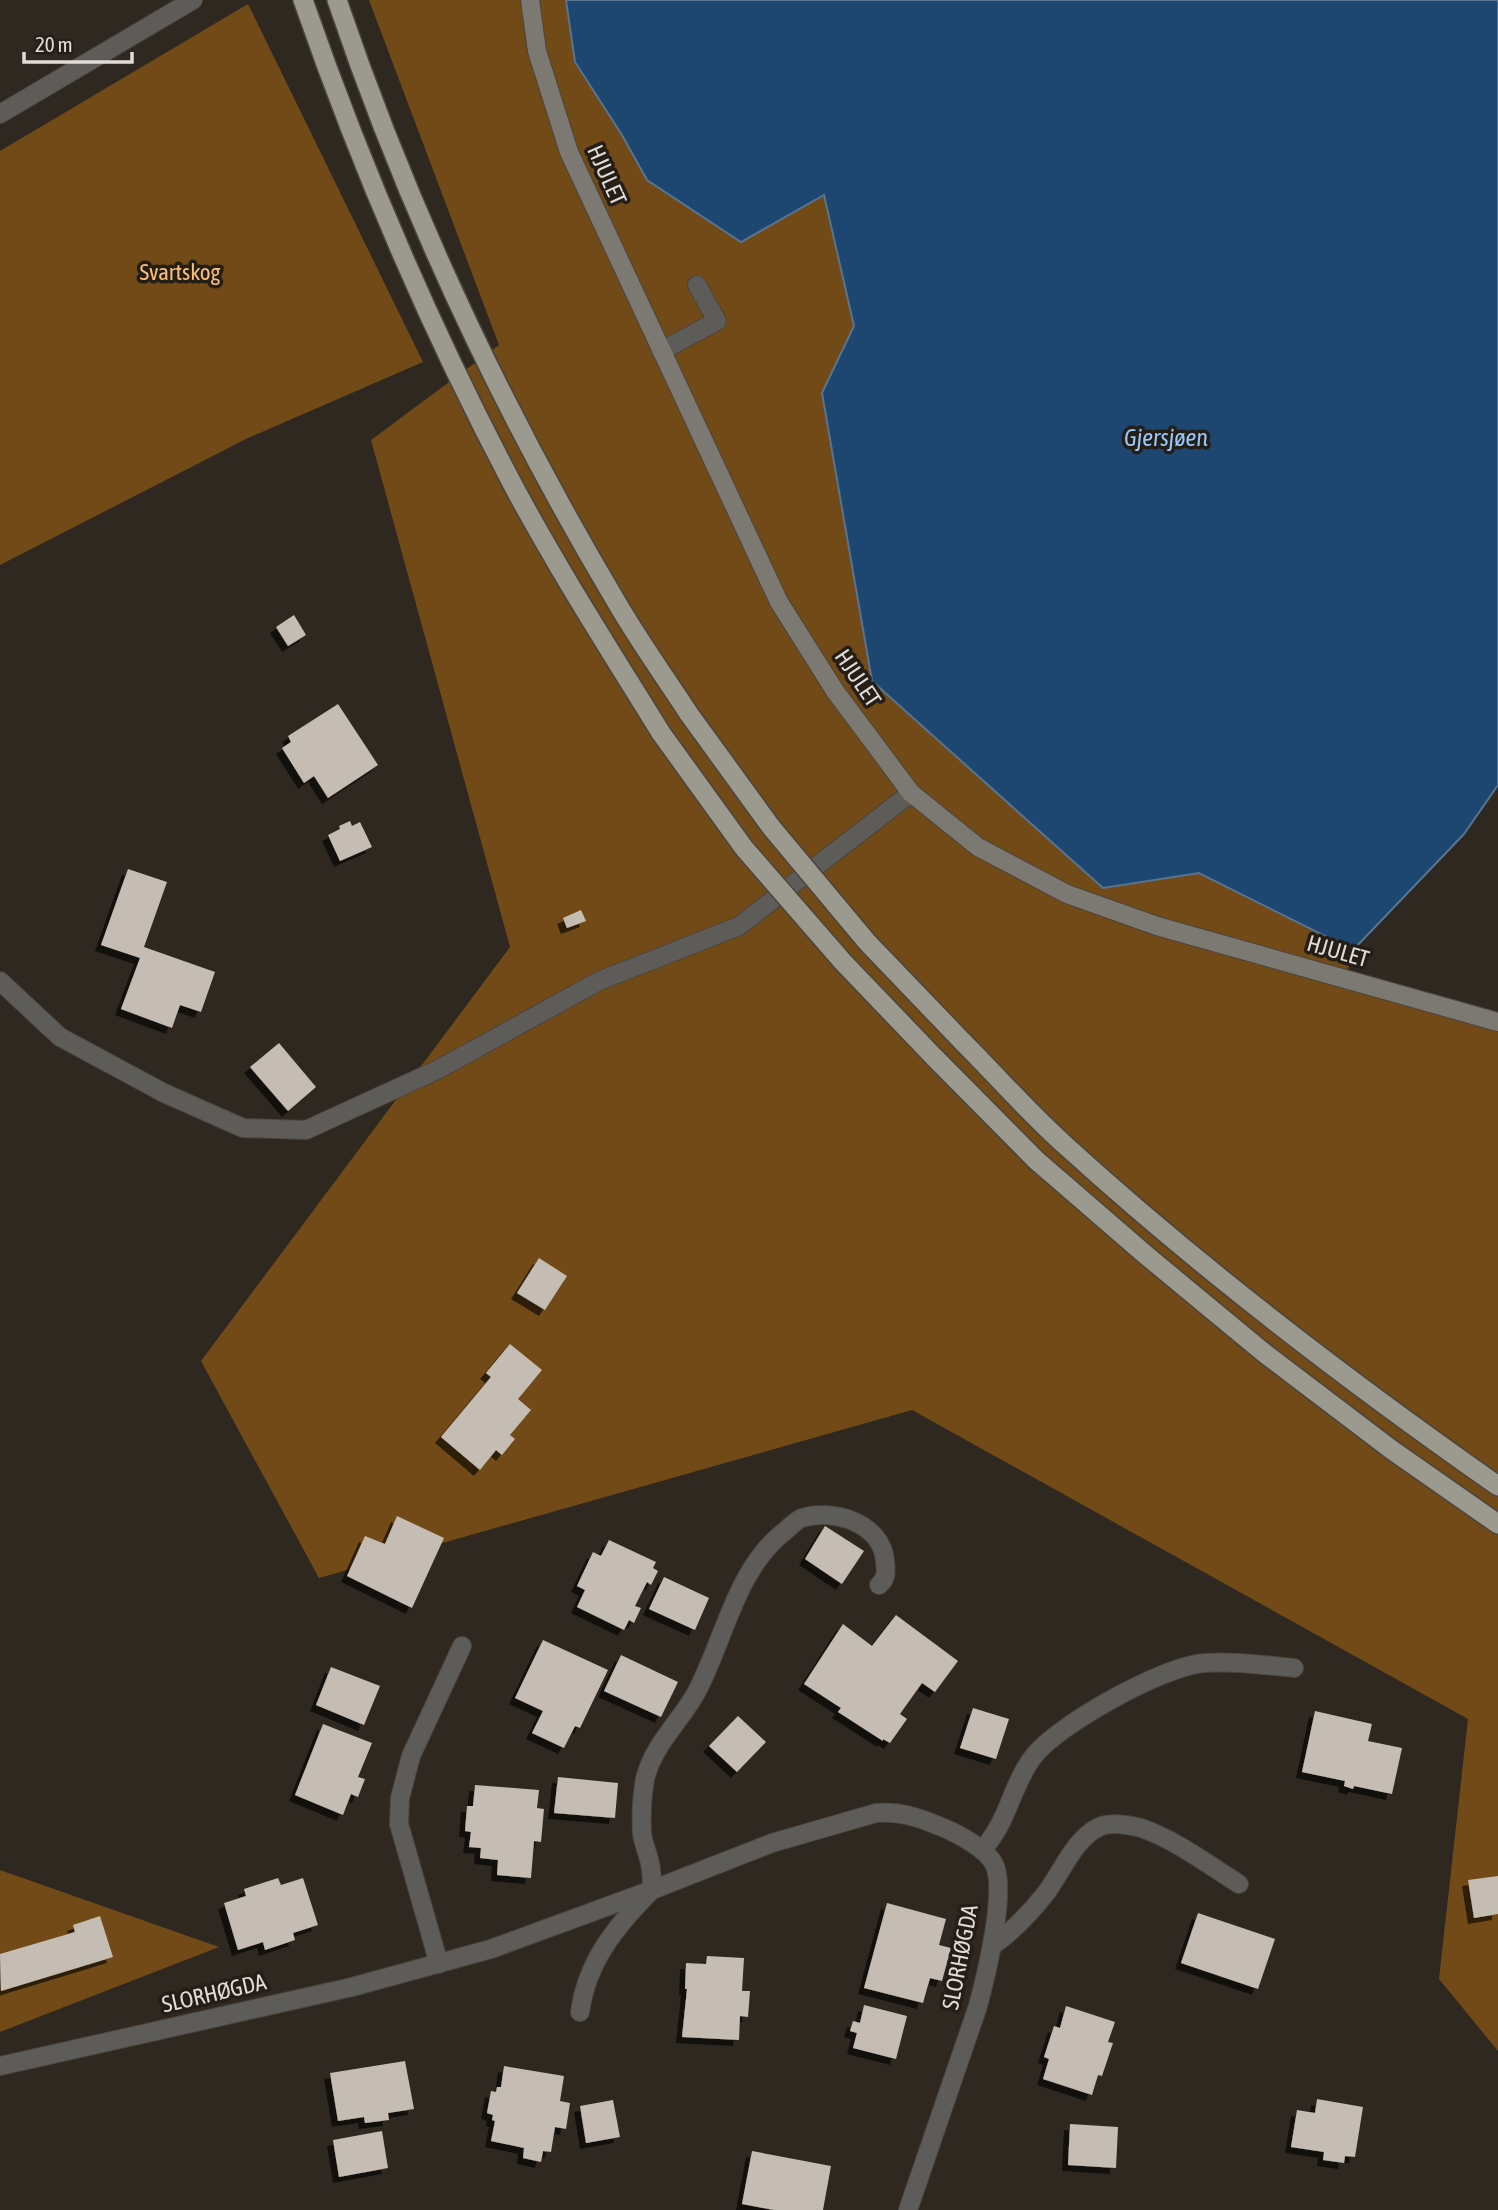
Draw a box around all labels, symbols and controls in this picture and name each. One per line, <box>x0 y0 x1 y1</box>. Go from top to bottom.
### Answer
scale bar <box>24 21 133 65</box>
text: 20 m <box>35 32 73 56</box>
street label: HJULET <box>582 141 632 209</box>
park label: Svartskog <box>139 259 221 285</box>
water label: Gjersjøen <box>1124 424 1208 451</box>
street label: HJULET <box>830 645 886 711</box>
street label: HJULET <box>1304 930 1372 972</box>
street label: SLORHØGDA <box>937 1902 983 2012</box>
street label: SLORHØGDA <box>159 1968 269 2018</box>

